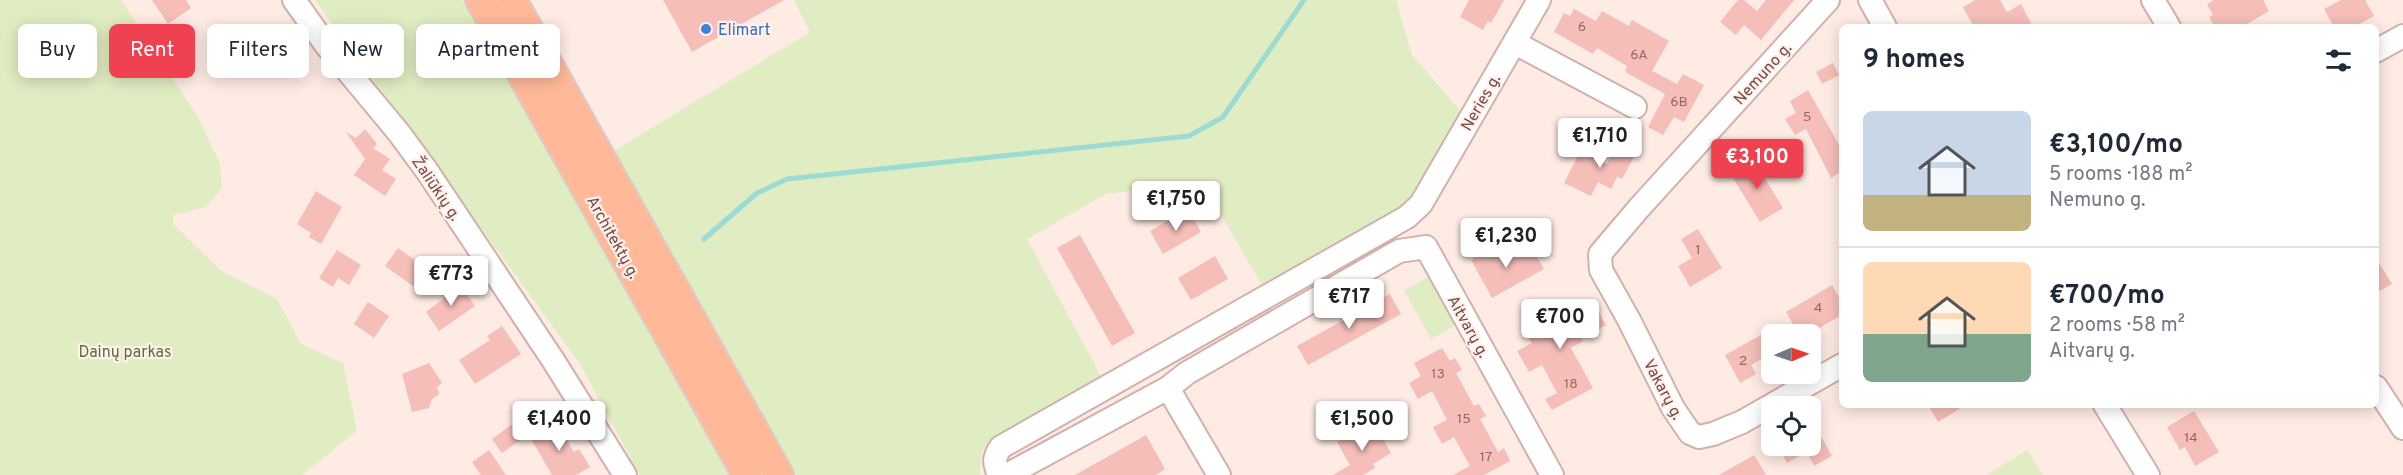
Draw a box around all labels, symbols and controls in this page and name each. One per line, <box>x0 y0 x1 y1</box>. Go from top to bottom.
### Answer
house number: 6 <box>1578 19 1586 36</box>
place label: Elimart <box>718 21 771 41</box>
marker: Elimart <box>699 22 713 36</box>
chip: Buy <box>18 24 97 78</box>
chip: Rent <box>109 24 195 78</box>
chip: Filters <box>207 24 309 78</box>
chip: New <box>321 24 404 78</box>
chip: Apartment <box>416 24 560 78</box>
street label: Nemuno g. <box>1730 39 1797 110</box>
text: 9 homes <box>1863 44 1965 77</box>
icon: filters <box>2322 44 2355 77</box>
house number: 6A <box>1630 47 1648 64</box>
street label: Neries g. <box>1457 71 1506 135</box>
house number: 6B <box>1670 94 1688 111</box>
house number: 5 <box>1803 109 1811 126</box>
pin: €1,710 <box>1551 118 1649 169</box>
text: €1,710 <box>1572 124 1628 150</box>
text: €3,100/mo <box>2049 129 2183 162</box>
icon: home <box>1911 135 1983 207</box>
pin: €3,100 <box>1708 139 1806 190</box>
text: €3,100 <box>1725 145 1789 171</box>
street label: Žaliūkių g. <box>406 152 466 225</box>
text: 5 rooms · 188 m² <box>2049 162 2192 188</box>
pin: €1,750 <box>1127 181 1225 232</box>
text: €1,750 <box>1146 187 1206 213</box>
text: Nemuno g. <box>2049 188 2146 214</box>
street label: Architektų g. <box>581 193 643 283</box>
pin: €1,230 <box>1457 218 1555 269</box>
text: €1,230 <box>1475 224 1537 250</box>
house number: 1 <box>1695 242 1701 259</box>
pin: €773 <box>415 256 487 307</box>
text: €773 <box>428 262 474 288</box>
pin: €717 <box>1313 279 1385 330</box>
text: €700/mo <box>2049 280 2165 313</box>
text: €717 <box>1328 285 1370 311</box>
icon: home <box>1911 286 1983 358</box>
street label: Aitvarų g. <box>1442 292 1493 362</box>
pin: €700 <box>1524 299 1596 350</box>
house number: 4 <box>1814 300 1822 317</box>
text: €700 <box>1535 305 1585 331</box>
text: 2 rooms · 58 m² <box>2049 313 2185 339</box>
north arrow <box>1761 324 1821 384</box>
map controls <box>1761 324 1821 456</box>
text: Aitvarų g. <box>2049 339 2135 365</box>
park label: Dainų parkas <box>79 343 171 363</box>
house number: 2 <box>1739 353 1747 370</box>
street label: Vakarų g. <box>1638 356 1687 424</box>
house number: 13 <box>1431 366 1445 383</box>
house number: 18 <box>1564 376 1578 393</box>
button: locate <box>1761 396 1821 456</box>
pin: €1,400 <box>510 401 608 452</box>
pin: €1,500 <box>1313 401 1411 452</box>
text: €1,400 <box>526 407 592 433</box>
text: €1,500 <box>1330 407 1394 433</box>
house number: 15 <box>1457 411 1471 428</box>
house number: 14 <box>2184 430 2198 447</box>
house number: 17 <box>1480 449 1492 466</box>

